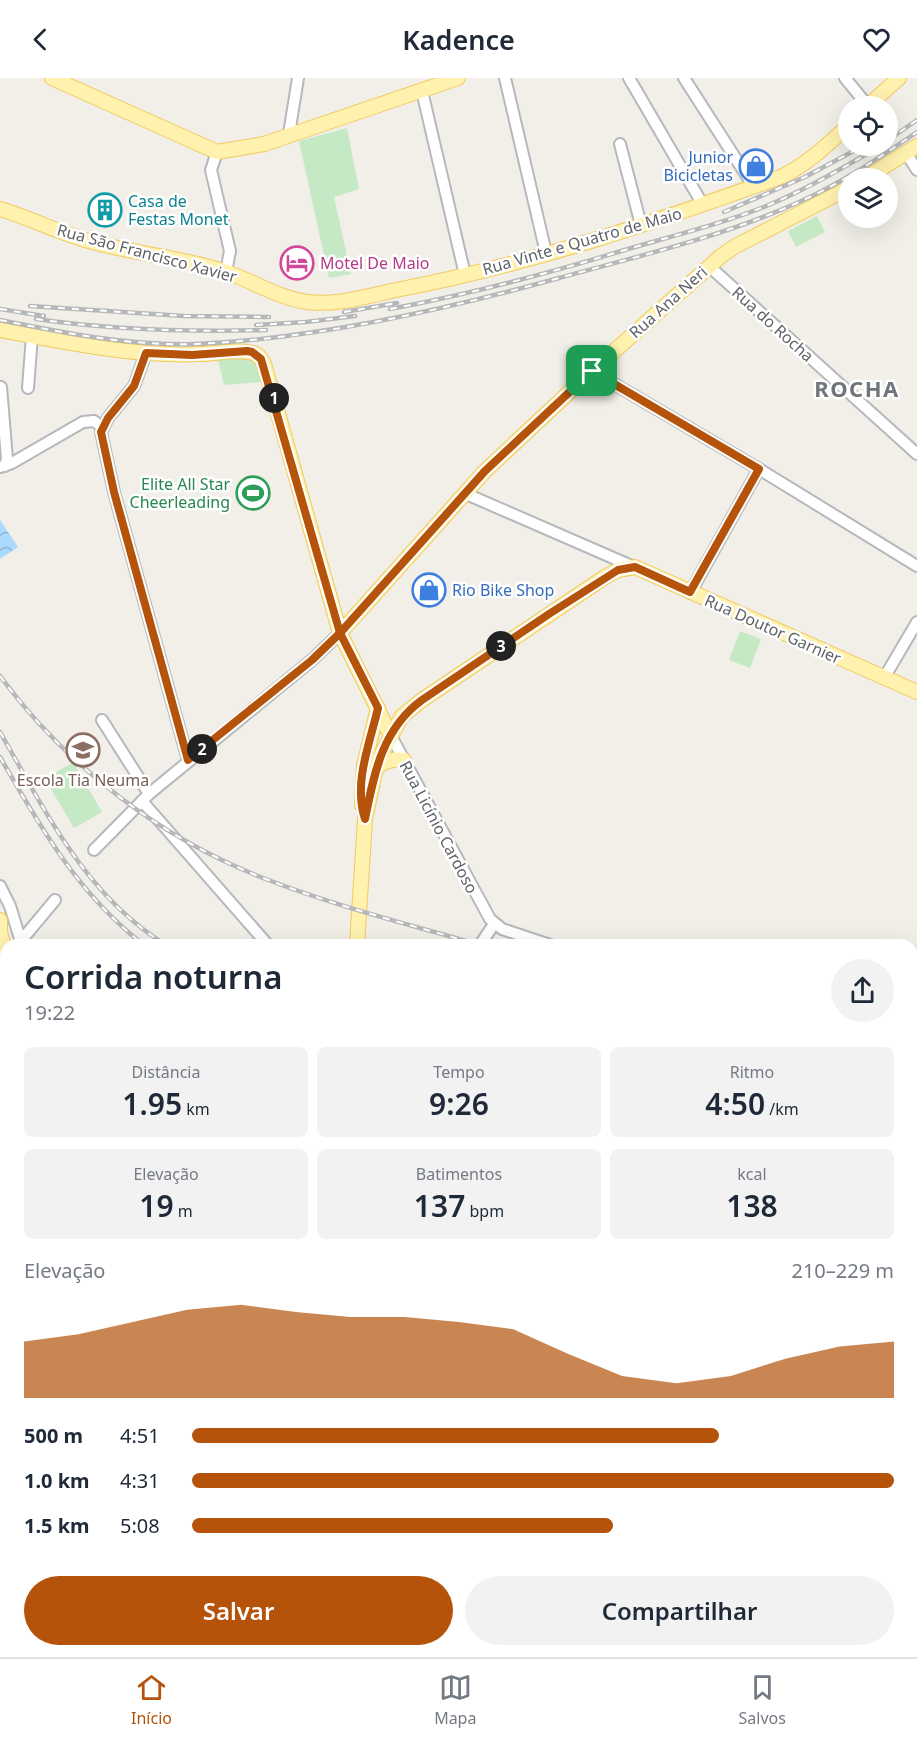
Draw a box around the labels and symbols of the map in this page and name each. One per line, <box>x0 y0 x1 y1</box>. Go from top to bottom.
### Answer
place label: Junior Bicicletas <box>663 146 733 186</box>
shop icon: Junior Bicicletas <box>738 148 774 184</box>
place label: Casa de Festas Monet <box>128 190 229 230</box>
building icon: Casa de Festas Monet <box>87 192 123 228</box>
street label: Rua Vinte e Quatro de Maio <box>480 202 684 280</box>
street label: Rua São Francisco Xavier <box>55 218 240 288</box>
hotel icon: Motel De Maio <box>279 245 315 281</box>
place label: Motel De Maio <box>320 252 429 274</box>
street label: Rua Ana Neri <box>624 261 712 343</box>
street label: Rua do Rocha <box>727 281 819 367</box>
pin <box>566 345 617 396</box>
district label: ROCHA <box>814 373 900 403</box>
pin: 1 <box>259 383 289 413</box>
place label: Elite All Star Cheerleading <box>130 473 230 513</box>
sports icon: Elite All Star Cheerleading <box>235 475 271 511</box>
shop icon: Rio Bike Shop <box>411 572 447 608</box>
place label: Rio Bike Shop <box>452 579 554 601</box>
street label: Rua Doutor Garnier <box>701 589 845 669</box>
pin: 3 <box>486 631 516 661</box>
school or university icon: Escola Tia Neuma <box>65 732 101 768</box>
pin: 2 <box>187 734 217 764</box>
street label: Rua Licínio Cardoso <box>395 757 483 897</box>
place label: Escola Tia Neuma <box>17 769 149 791</box>

